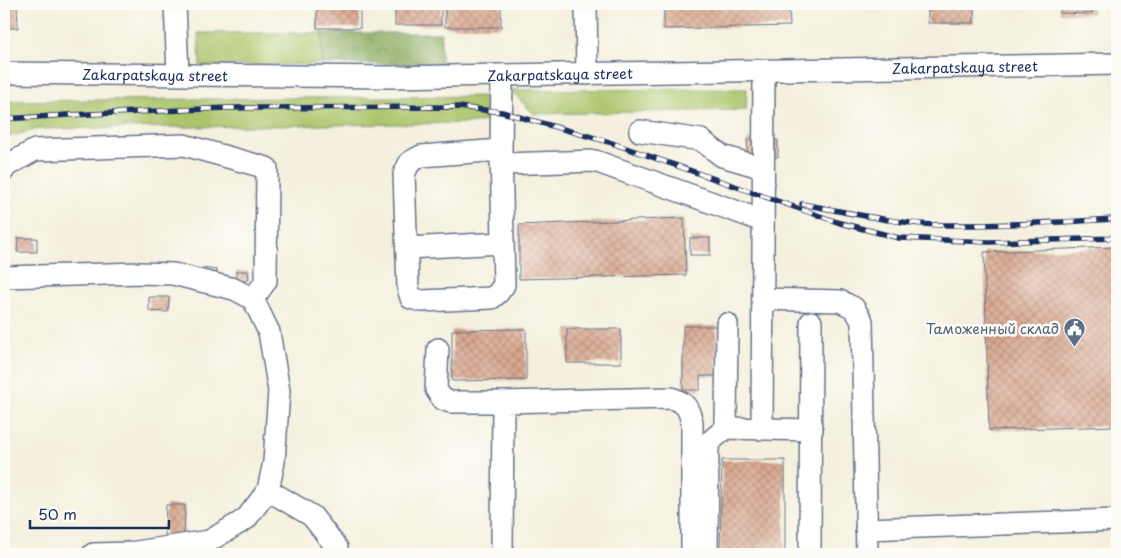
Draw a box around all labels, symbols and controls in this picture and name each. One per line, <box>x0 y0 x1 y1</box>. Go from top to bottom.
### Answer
street label: Zakarpatskaya street <box>892 55 1038 79</box>
street label: Zakarpatskaya street <box>487 62 633 86</box>
street label: Zakarpatskaya street <box>82 63 228 86</box>
public building icon: Таможенный склад <box>1063 316 1087 347</box>
place label: Таможенный склад <box>926 318 1059 339</box>
scale bar <box>30 498 169 530</box>
text: 50 m <box>38 502 77 525</box>

